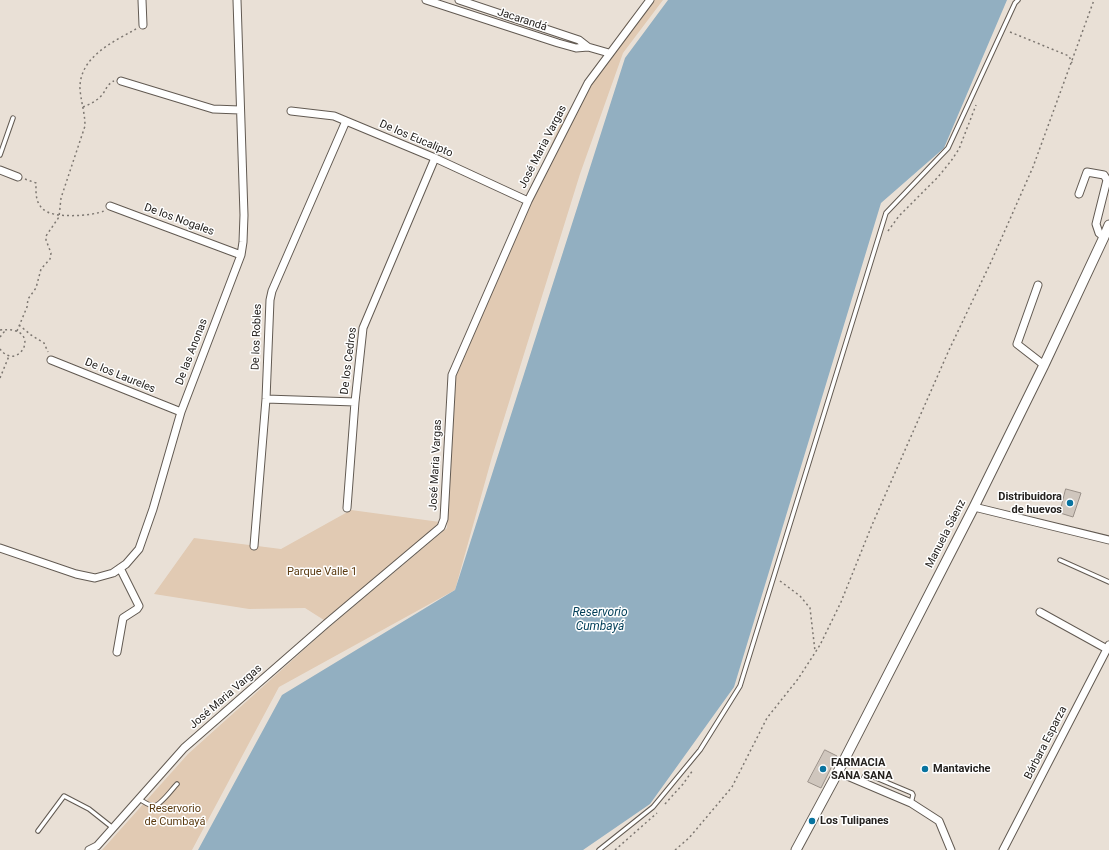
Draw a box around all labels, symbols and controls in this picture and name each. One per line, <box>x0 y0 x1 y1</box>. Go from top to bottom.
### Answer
street label: Jacarandá <box>495 6 549 34</box>
street label: José Maria Vargas <box>516 103 570 191</box>
street label: De los Eucalipto <box>377 118 455 160</box>
street label: De los Nogales <box>142 201 216 239</box>
street label: De los Robles <box>249 304 265 370</box>
street label: De las Anonas <box>173 317 211 387</box>
street label: De los Cedros <box>338 326 360 396</box>
street label: De los Laureles <box>83 356 157 396</box>
street label: José Maria Vargas <box>427 419 445 511</box>
place label: Distribuidora de huevos <box>998 490 1062 516</box>
street label: Manuela Sáenz <box>923 498 969 570</box>
marker: Distribuidora de huevos <box>1065 498 1075 508</box>
park label: Parque Valle 1 <box>287 565 357 579</box>
water label: Reservorio Cumbayá <box>572 606 628 634</box>
street label: José Maria Vargas <box>187 662 265 732</box>
street label: Bárbara Esparza <box>1022 704 1070 782</box>
place label: FARMACIA SANA SANA <box>831 756 893 782</box>
place label: Mantaviche <box>933 762 991 776</box>
marker: FARMACIA SANA SANA <box>818 764 828 774</box>
marker: Mantaviche <box>920 764 930 774</box>
park label: Reservorio de Cumbayá <box>145 802 205 828</box>
place label: Los Tulipanes <box>820 814 889 828</box>
marker: Los Tulipanes <box>807 816 817 826</box>

